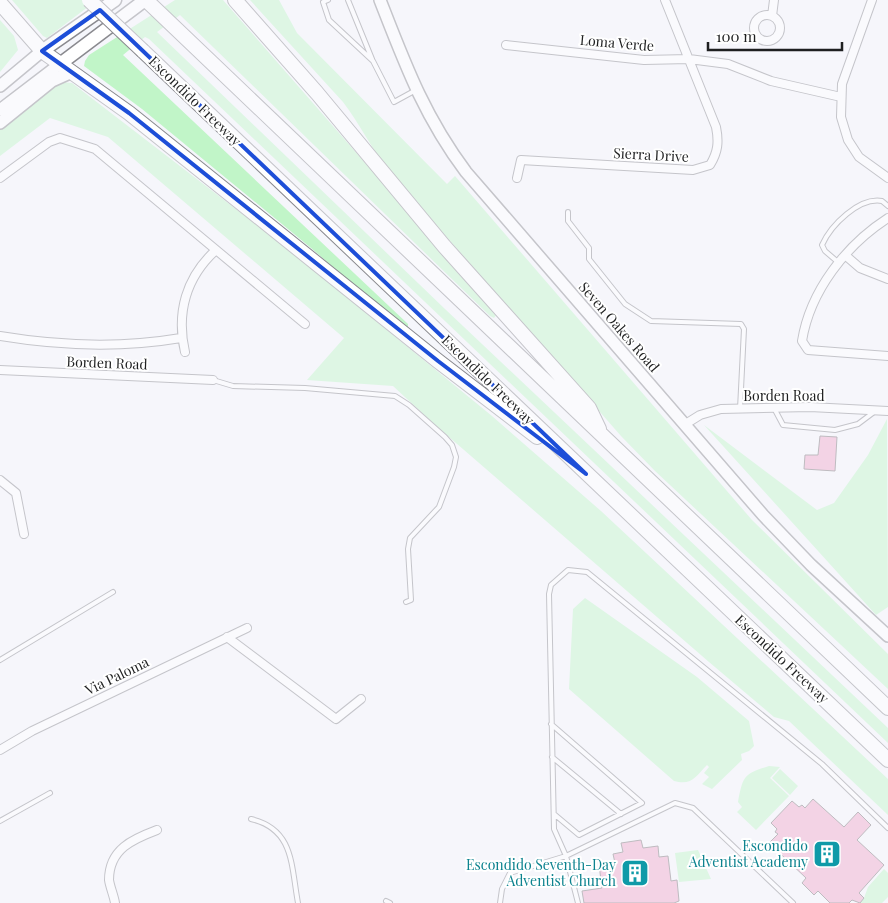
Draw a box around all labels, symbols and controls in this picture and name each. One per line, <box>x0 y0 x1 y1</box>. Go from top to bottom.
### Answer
scale bar <box>708 20 842 52</box>
text: 100 m <box>716 26 757 46</box>
street label: Loma Verde <box>579 30 655 55</box>
street label: Escondido Freeway <box>145 51 246 150</box>
street label: Sierra Drive <box>613 143 689 166</box>
street label: Seven Oakes Road <box>575 278 664 376</box>
street label: Escondido Freeway <box>438 330 539 429</box>
street label: Borden Road <box>66 352 148 373</box>
street label: Borden Road <box>743 386 825 405</box>
street label: Escondido Freeway <box>731 610 833 707</box>
street label: Via Paloma <box>81 652 152 700</box>
place label: Escondido Adventist Academy <box>688 836 808 871</box>
building icon: Escondido Adventist Academy <box>812 839 842 869</box>
place label: Escondido Seventh-Day Adventist Church <box>466 855 617 890</box>
building icon: Escondido Seventh-Day Adventist Church <box>620 858 650 888</box>

